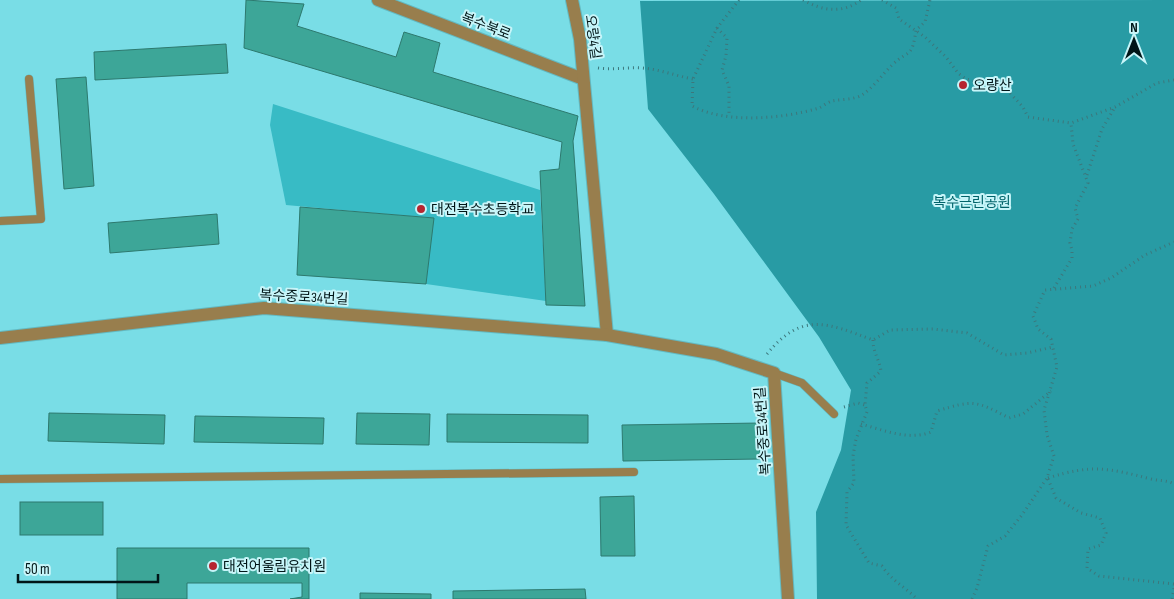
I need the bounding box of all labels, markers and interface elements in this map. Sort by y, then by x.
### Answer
street label: 복수북로 [459,9,513,43]
street label: 오량4길 [581,14,605,60]
north arrow [1109,15,1159,65]
text: N [1130,19,1138,36]
place label: 오량산 [973,77,1012,94]
marker: 오량산 [957,79,969,91]
park label: 복수근린공원 [933,194,1011,211]
place label: 대전복수초등학교 [431,201,534,218]
marker: 대전복수초등학교 [415,203,427,215]
street label: 복수중로34번길 [259,286,349,308]
street label: 복수중로34번길 [751,386,775,476]
scale bar [18,552,158,584]
place label: 대전어울림유치원 [223,558,326,575]
text: 50 m [25,560,50,579]
marker: 대전어울림유치원 [207,560,219,572]

